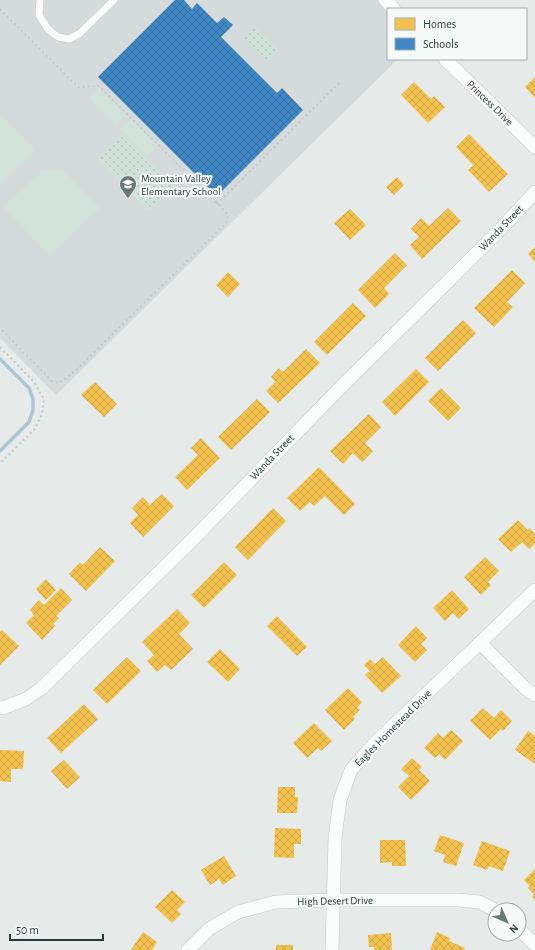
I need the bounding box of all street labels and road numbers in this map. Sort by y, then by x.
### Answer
street label: Princess Drive [465,78,515,128]
street label: Wanda Street [477,203,526,253]
street label: Wanda Street [248,432,297,482]
street label: Eagles Homestead Drive [352,687,434,769]
street label: High Desert Drive [297,895,373,907]

